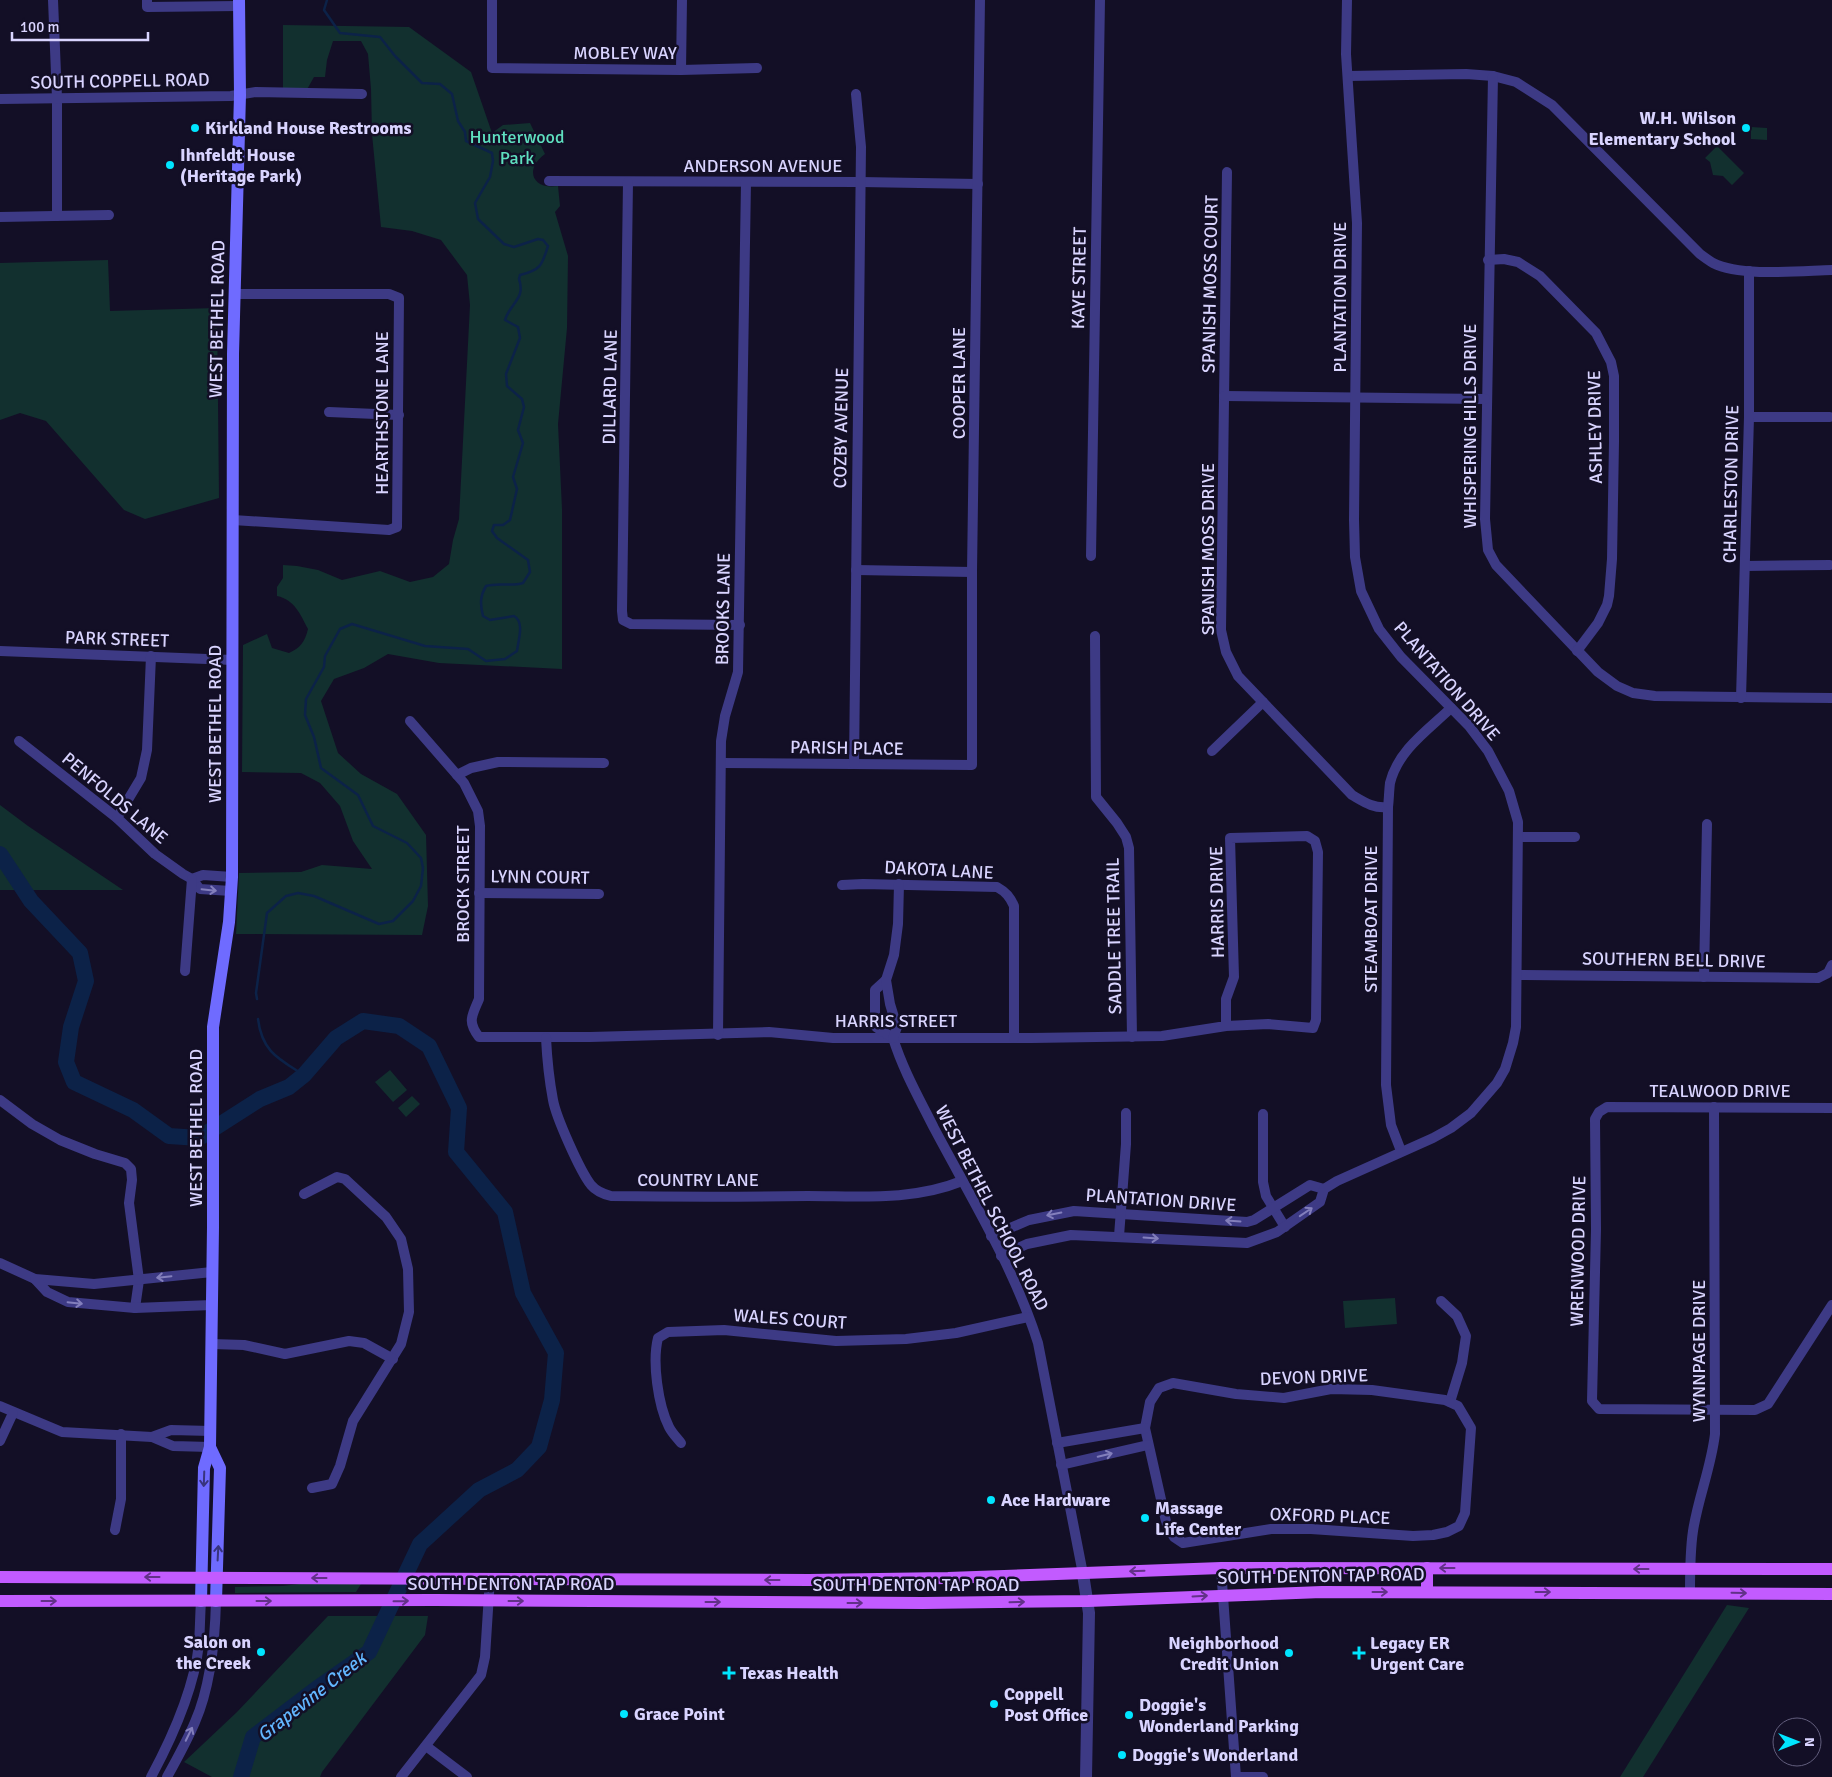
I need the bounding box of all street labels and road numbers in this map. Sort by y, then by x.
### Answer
street label: MOBLEY WAY [573,42,677,64]
street label: SOUTH COPPELL ROAD [30,68,210,94]
street label: ANDERSON AVENUE [684,155,842,177]
street label: SPANISH MOSS COURT [1197,195,1223,373]
street label: PLANTATION DRIVE [1329,222,1351,372]
street label: KAYE STREET [1067,226,1091,329]
street label: WEST BETHEL ROAD [205,240,229,398]
street label: WHISPERING HILLS DRIVE [1459,323,1481,529]
street label: COOPER LANE [948,327,970,439]
street label: DILLARD LANE [598,329,622,445]
street label: HEARTHSTONE LANE [371,331,393,495]
street label: COZBY AVENUE [829,367,853,489]
street label: ASHLEY DRIVE [1583,370,1607,484]
street label: CHARLESTON DRIVE [1719,405,1743,563]
street label: SPANISH MOSS DRIVE [1197,463,1219,635]
street label: BROOKS LANE [711,553,735,665]
street label: PLANTATION DRIVE [1389,617,1505,745]
street label: PARK STREET [65,626,170,652]
street label: WEST BETHEL ROAD [204,645,226,803]
street label: PARISH PLACE [790,736,904,760]
street label: PENFOLDS LANE [58,747,172,849]
street label: BROCK STREET [452,825,474,943]
street label: STEAMBOAT DRIVE [1360,845,1382,993]
street label: HARRIS DRIVE [1205,846,1229,958]
street label: DAKOTA LANE [884,856,994,884]
street label: SADDLE TREE TRAIL [1102,857,1126,1015]
street label: LYNN COURT [490,865,590,889]
street label: SOUTHERN BELL DRIVE [1582,947,1766,973]
street label: HARRIS STREET [835,1010,957,1032]
street label: WEST BETHEL ROAD [185,1049,207,1207]
street label: TEALWOOD DRIVE [1649,1080,1791,1102]
street label: WEST BETHEL SCHOOL ROAD [930,1101,1054,1315]
street label: COUNTRY LANE [637,1169,759,1191]
street label: WRENWOOD DRIVE [1566,1175,1590,1327]
street label: PLANTATION DRIVE [1085,1184,1237,1216]
street label: WYNNPAGE DRIVE [1688,1280,1710,1422]
street label: WALES COURT [733,1304,847,1334]
street label: DEVON DRIVE [1260,1364,1368,1390]
street label: OXFORD PLACE [1269,1503,1391,1529]
street label: SOUTH DENTON TAP ROAD [1217,1563,1425,1589]
street label: SOUTH DENTON TAP ROAD [408,1573,615,1595]
street label: SOUTH DENTON TAP ROAD [813,1574,1020,1596]

